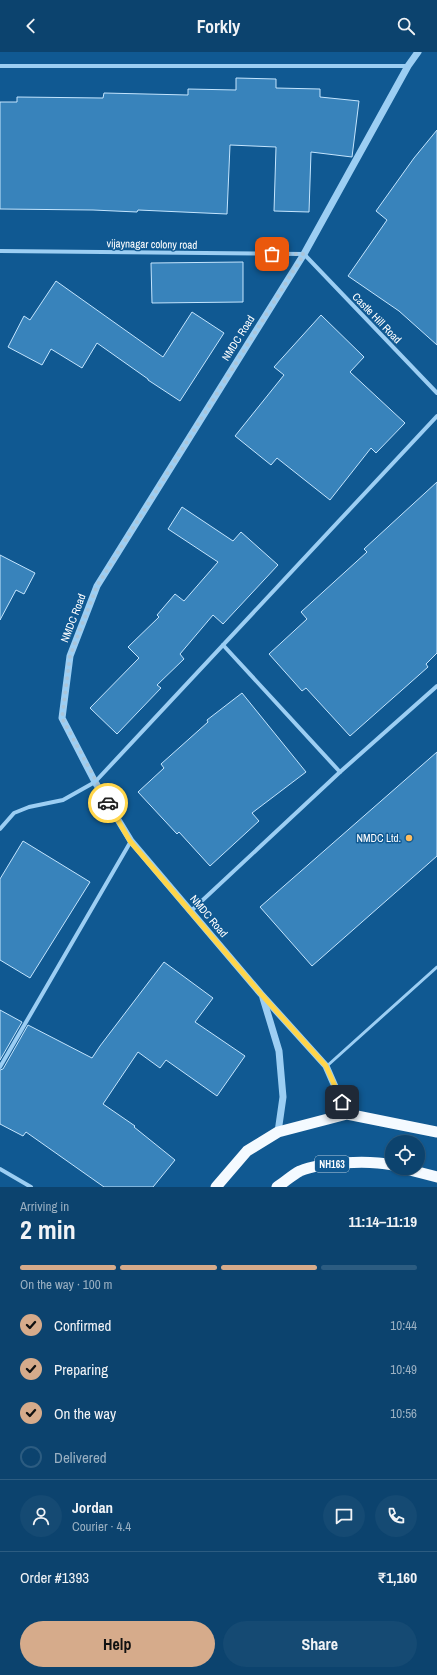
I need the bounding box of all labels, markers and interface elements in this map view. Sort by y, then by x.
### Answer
text: Forkly [197,14,240,39]
icon: back [20,15,42,37]
icon: search [395,15,417,37]
street label: vijaynagar colony road [107,236,197,252]
pin [255,237,289,271]
icon: bag [261,243,283,265]
street label: Castle Hill Road [349,290,405,346]
street label: NMDC Road [219,313,257,363]
street label: NMDC Road [57,592,89,644]
courier [88,783,128,823]
icon: car [97,792,119,814]
place label: NMDC Ltd. [356,831,401,845]
marker: NMDC Ltd. [404,833,414,843]
street label: NMDC Road [187,892,231,940]
pin [325,1085,359,1119]
icon: home [331,1091,353,1113]
map controls [385,1135,425,1175]
button: locate [385,1135,425,1175]
road number: NH163 [315,1156,349,1172]
text: Arriving in [20,1198,69,1215]
text: 11:14–11:19 [349,1211,417,1232]
text: 2 min [20,1212,76,1247]
text: On the way · 100 m [20,1276,112,1293]
icon: check [20,1314,42,1336]
text: Confirmed [54,1315,111,1336]
text: 10:44 [390,1317,417,1334]
icon: check [20,1358,42,1380]
text: Preparing [54,1359,108,1380]
text: 10:49 [390,1361,417,1378]
icon: check [20,1402,42,1424]
text: On the way [54,1403,116,1424]
text: 10:56 [390,1405,417,1422]
text: Delivered [54,1447,107,1468]
button: person [20,1495,62,1537]
button: chat [323,1495,365,1537]
button: phone [375,1495,417,1537]
text: Jordan [72,1497,113,1518]
text: Courier · 4.4 [72,1518,131,1535]
text: Order #1393 [20,1567,89,1588]
text: ₹1,160 [378,1567,417,1588]
button: Help [20,1621,215,1667]
button: Share [223,1621,417,1667]

